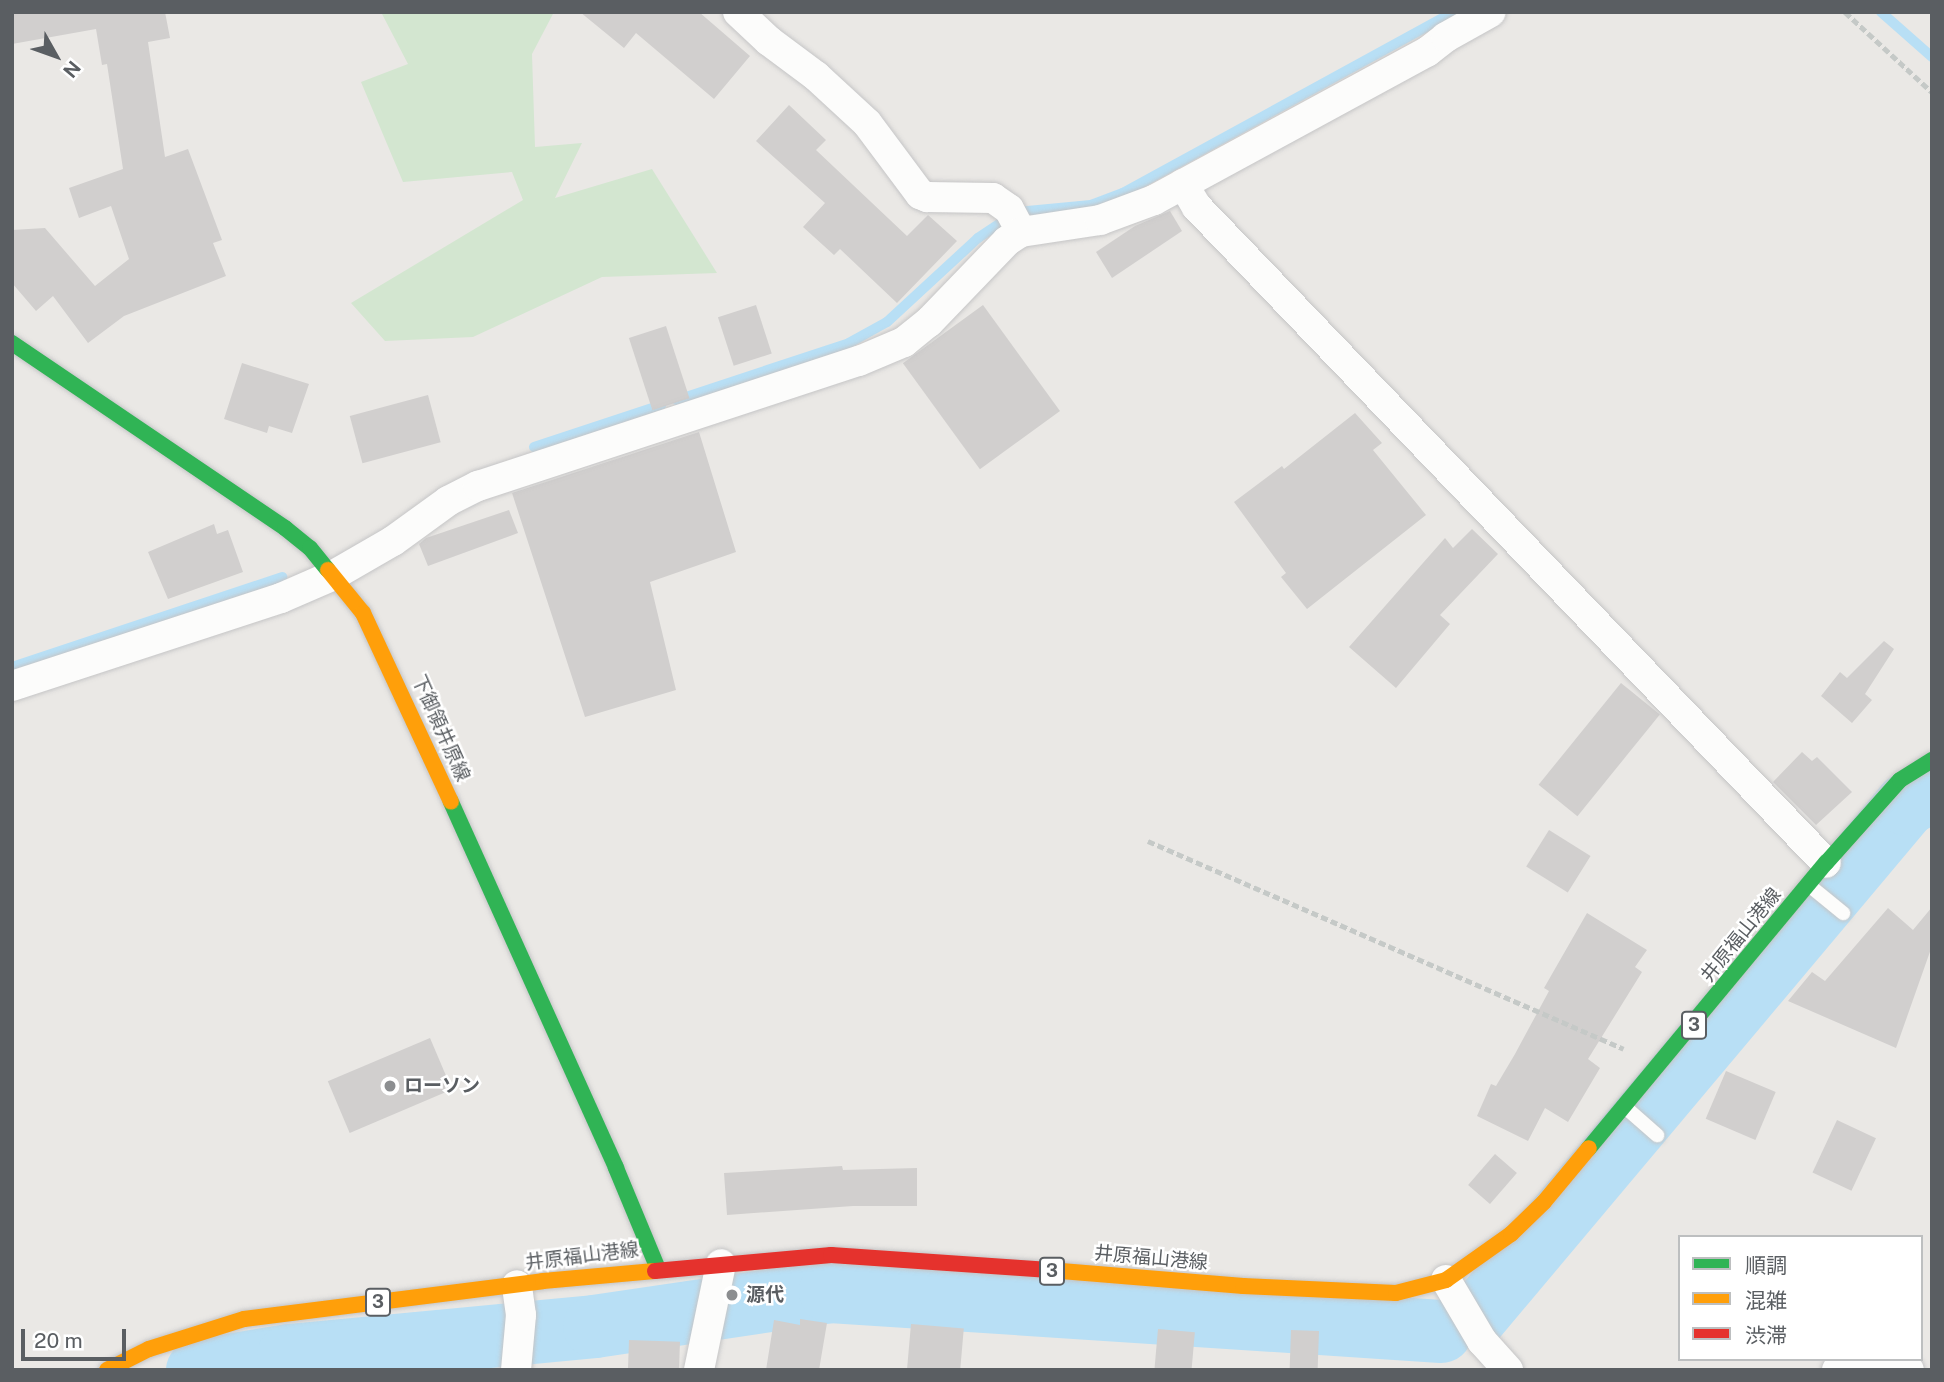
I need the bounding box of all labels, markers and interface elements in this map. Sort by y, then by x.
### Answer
north arrow [21,21,91,91]
text: N [59,57,85,82]
street label: 下御領井原線 [407,671,475,785]
street label: 井原福山港線 [1696,884,1786,986]
road number: 3 [1680,1010,1708,1040]
place label: ローソン [404,1075,480,1097]
marker: ローソン [382,1078,398,1094]
legend [1678,1235,1923,1361]
street label: 井原福山港線 [524,1238,640,1274]
street label: 井原福山港線 [1093,1242,1209,1274]
text: 順調 [1745,1253,1787,1278]
road number: 3 [1038,1256,1066,1286]
place label: 源代 [746,1284,784,1306]
marker: 源代 [724,1287,740,1303]
road number: 3 [364,1288,392,1316]
text: 混雑 [1745,1288,1787,1313]
scale bar [24,1316,130,1360]
text: 渋滞 [1745,1323,1787,1348]
text: 20 m [34,1328,83,1353]

